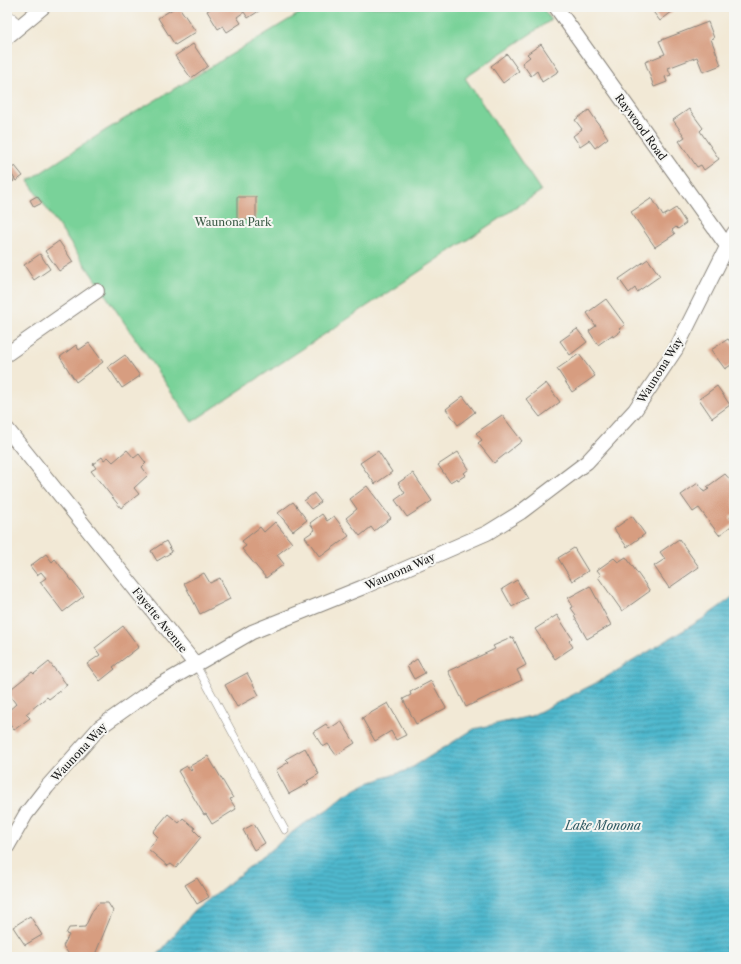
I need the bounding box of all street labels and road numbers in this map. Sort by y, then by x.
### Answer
street label: Raywood Road [612,91,670,163]
street label: Waunona Way [634,334,686,406]
street label: Waunona Way [362,549,438,593]
street label: Fayette Avenue [129,585,191,655]
street label: Waunona Way [48,719,110,785]

